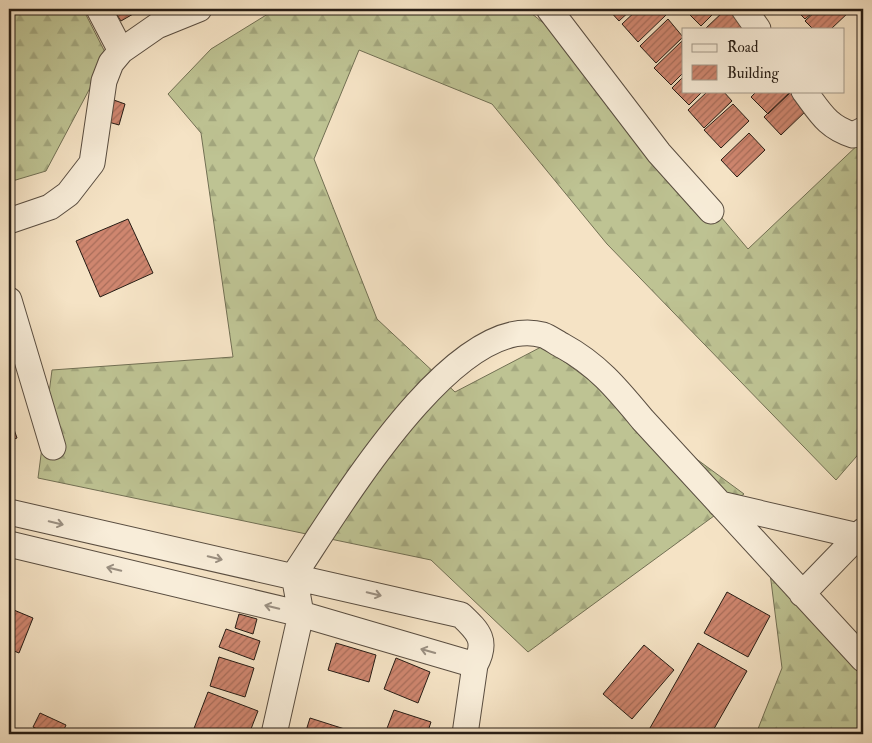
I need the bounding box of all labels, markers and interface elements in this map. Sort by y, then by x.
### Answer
legend [682,28,844,92]
text: Road [727,38,759,57]
text: Building [727,64,779,83]
one-way arrow [48,519,64,528]
one-way arrow [207,554,223,563]
one-way arrow [106,564,122,573]
one-way arrow [365,589,381,599]
one-way arrow [264,602,280,611]
one-way arrow [421,646,437,656]

